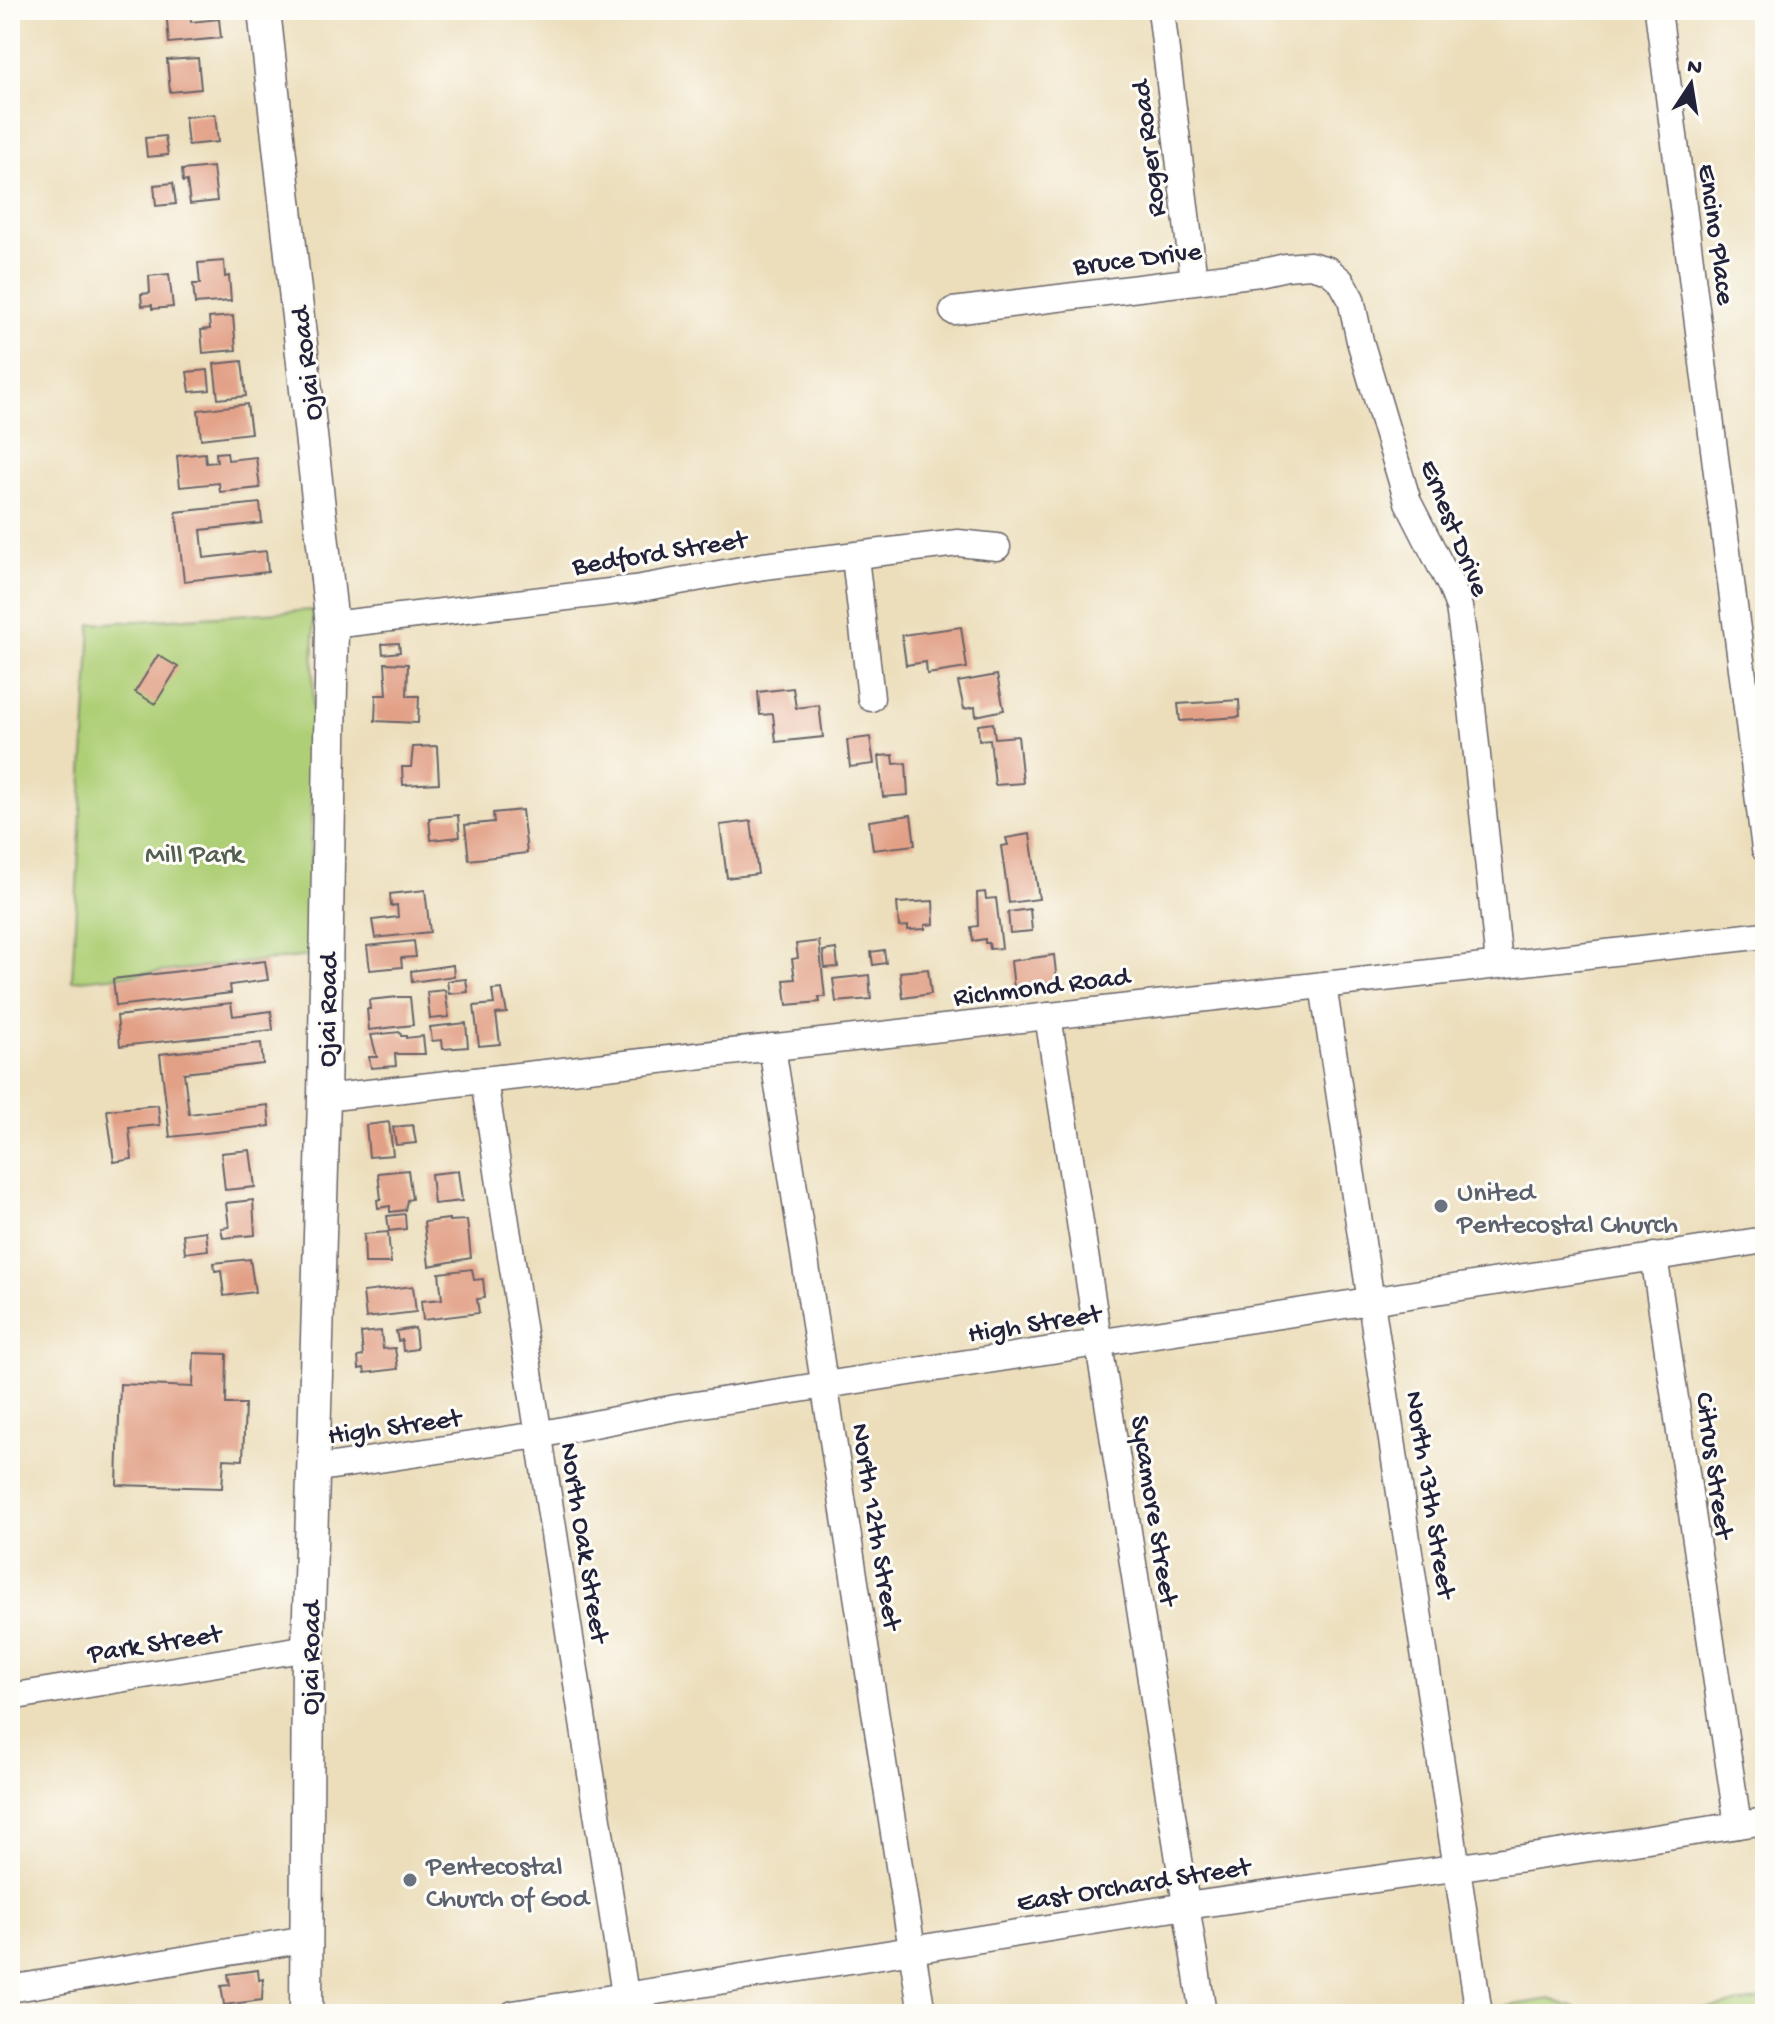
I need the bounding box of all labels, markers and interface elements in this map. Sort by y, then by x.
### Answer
north arrow [1651,44,1731,124]
text: N [1685,54,1704,83]
street label: Roger Road [1125,76,1175,219]
street label: Encino Place [1688,162,1741,308]
street label: Bruce Drive [1071,236,1204,285]
street label: Ojai Road [285,302,332,422]
street label: Ernest Drive [1410,456,1495,602]
street label: Bedford Street [569,524,752,585]
park label: Mill Park [145,840,245,873]
street label: Ojai Road [312,950,347,1068]
street label: Richmond Road [952,961,1134,1016]
place label: United Pentecostal Church [1456,1178,1678,1243]
marker: United Pentecostal Church [1432,1197,1450,1215]
street label: High Street [966,1298,1106,1352]
street label: North 13th Street [1396,1389,1462,1603]
street label: Citrus Street [1686,1390,1739,1543]
street label: High Street [326,1402,466,1454]
street label: Sycamore Street [1121,1413,1184,1611]
street label: North 12th Street [842,1421,908,1635]
street label: North Oak Street [550,1440,615,1648]
street label: Ojai Road [295,1598,330,1716]
street label: Park Street [85,1618,226,1672]
street label: East Orchard Street [1015,1851,1255,1921]
place label: Pentecostal Church of God [425,1852,591,1917]
marker: Pentecostal Church of God [401,1871,419,1889]

